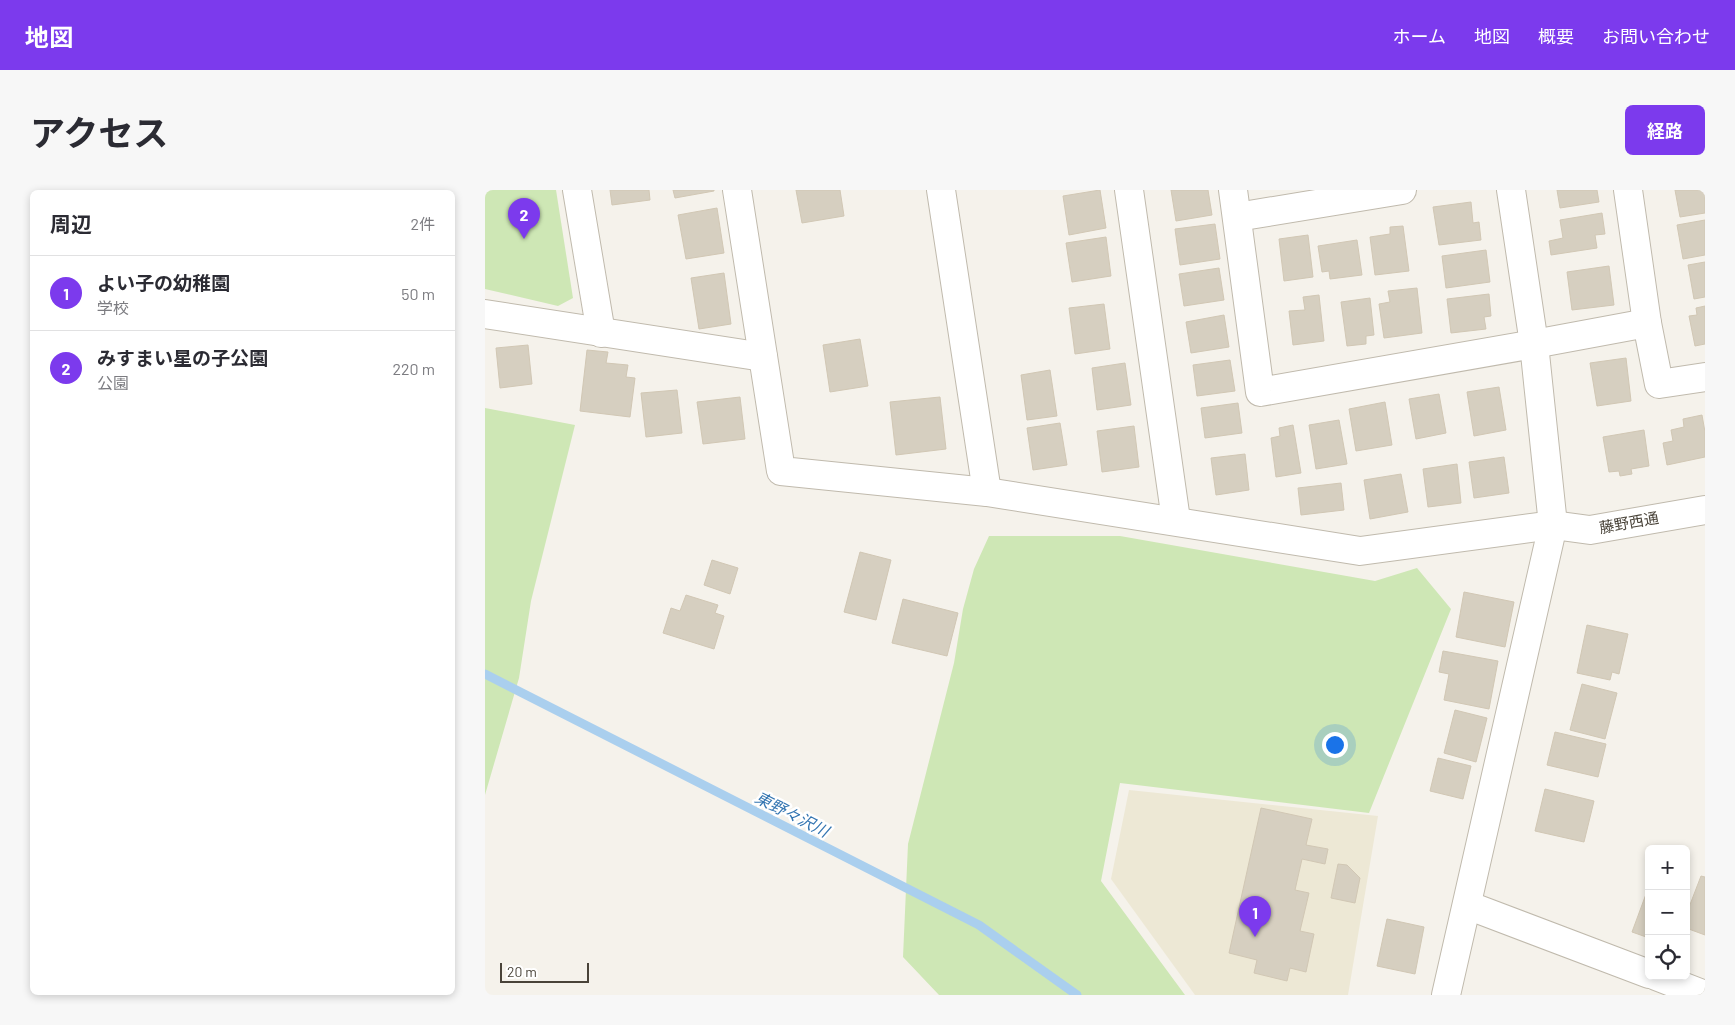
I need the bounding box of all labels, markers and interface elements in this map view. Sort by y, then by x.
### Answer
text: 地図 [25,22,73,51]
text: ホーム [1393,25,1446,47]
text: 地図 [1474,25,1510,47]
text: 概要 [1538,25,1574,47]
text: お問い合わせ [1602,25,1710,47]
button: 経路 [1625,105,1705,155]
text: アクセス [30,111,168,153]
pin: 2 [508,198,540,239]
text: 周辺 [50,211,92,236]
text: 2件 [410,214,435,233]
text: よい子の幼稚園 [97,271,230,294]
text: 1 [63,284,69,303]
text: 50 m [401,284,435,303]
text: 学校 [97,298,129,317]
text: みすまい星の子公園 [97,346,268,369]
text: 2 [62,359,70,378]
text: 220 m [392,359,435,378]
text: 公園 [97,373,129,392]
street label: 藤野西通 [1598,508,1660,536]
your location [1322,732,1348,758]
water label: 東野々沢川 [752,787,834,841]
map controls [1645,845,1690,980]
button: + [1645,845,1690,890]
button: − [1645,890,1690,935]
pin: 1 [1239,896,1271,937]
button: locate [1645,935,1690,980]
scale bar [500,960,589,983]
text: 20 m [507,963,537,980]

